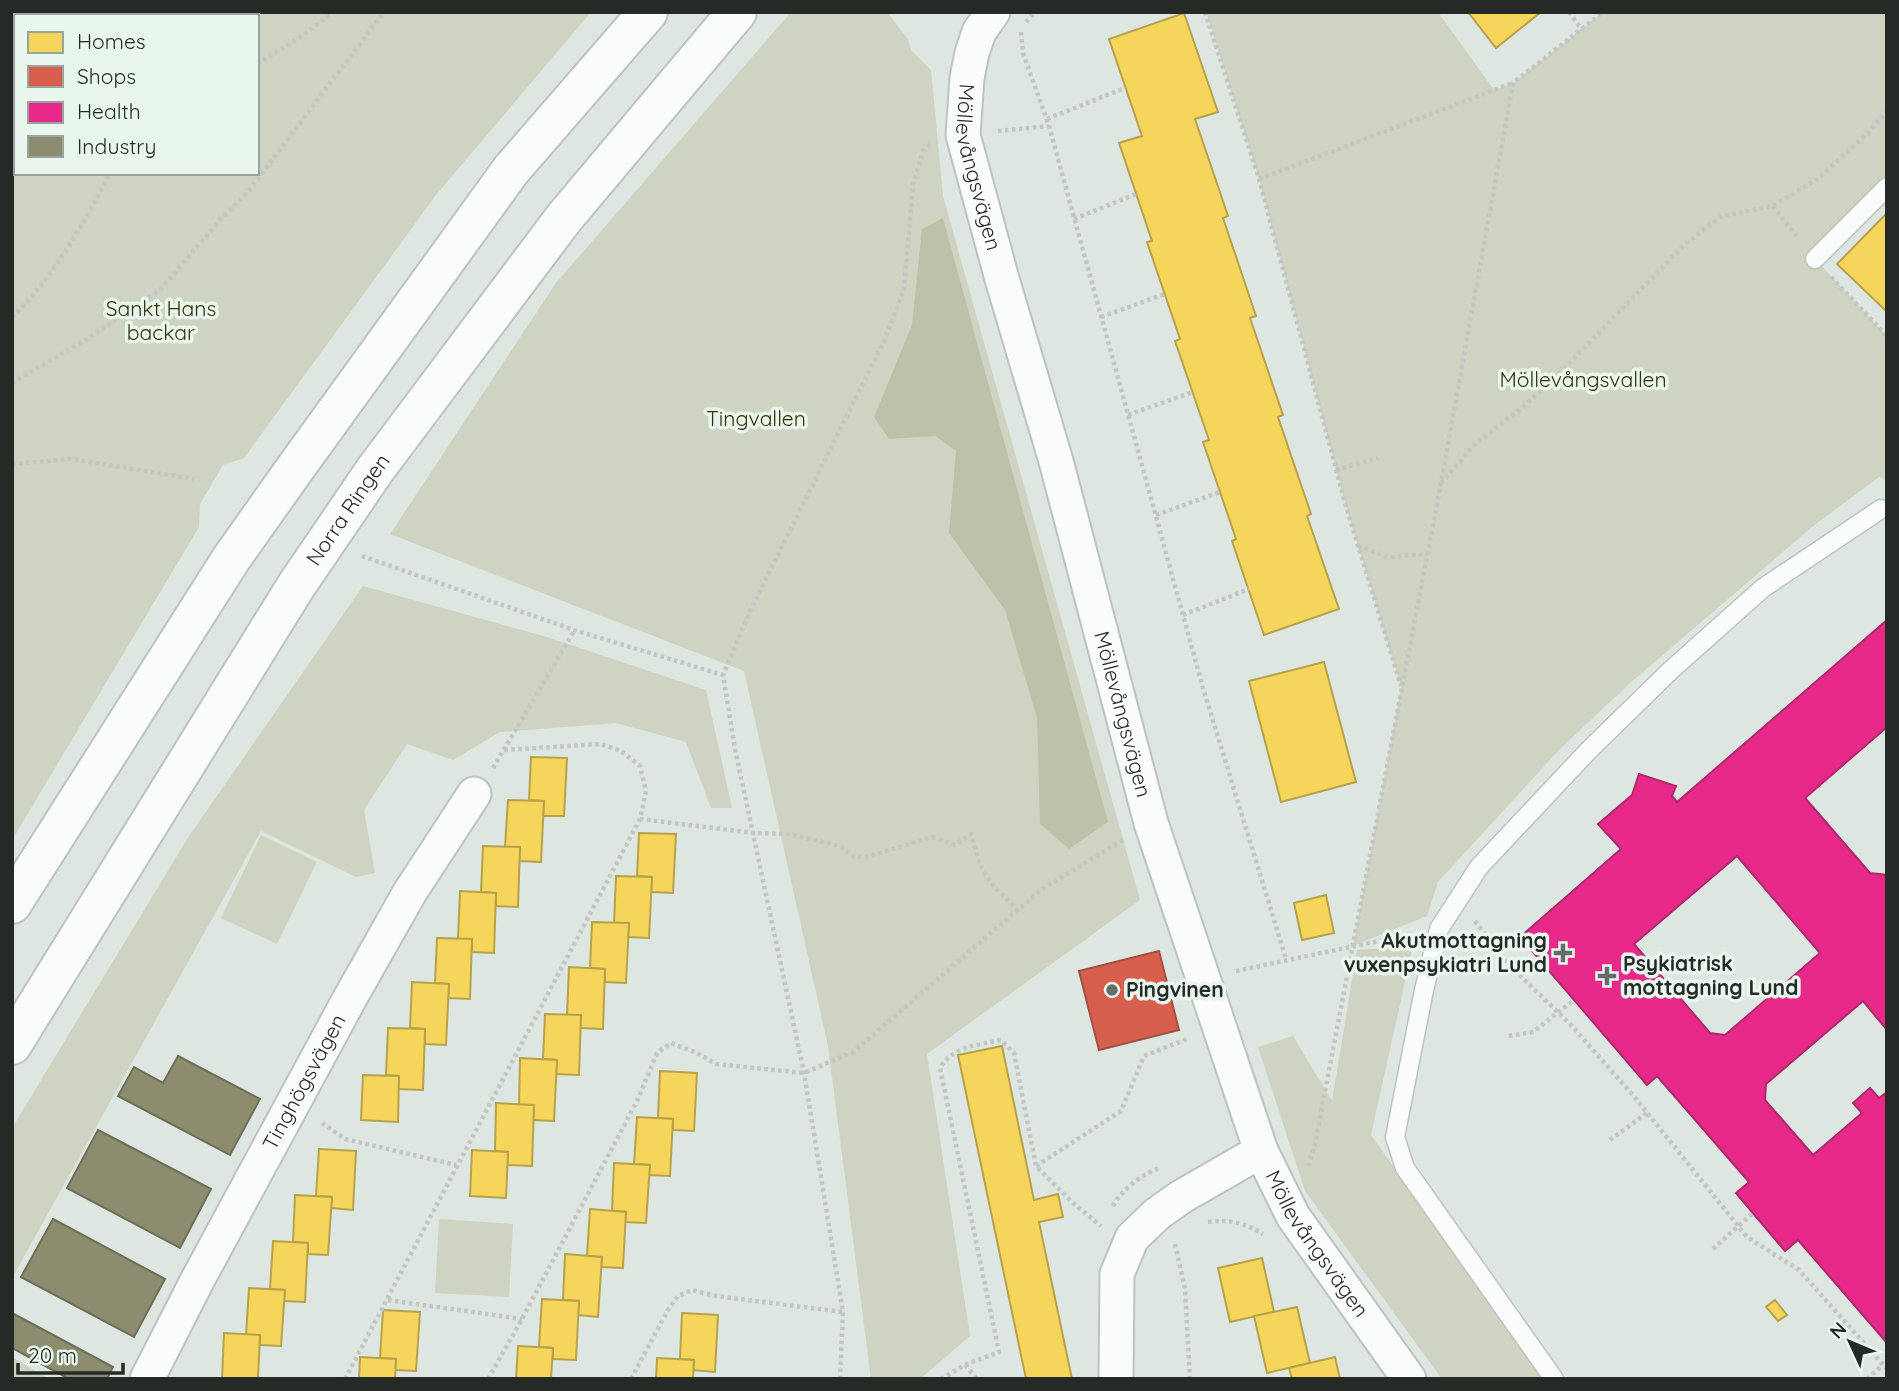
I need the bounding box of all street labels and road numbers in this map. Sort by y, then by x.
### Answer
street label: Möllevångsvägen [951,83,1008,253]
street label: Norra Ringen [300,448,395,570]
street label: Möllevångsvägen [1089,628,1158,800]
street label: Tinghögsvägen [256,1009,351,1154]
street label: Möllevångsvägen [1261,1166,1375,1322]

